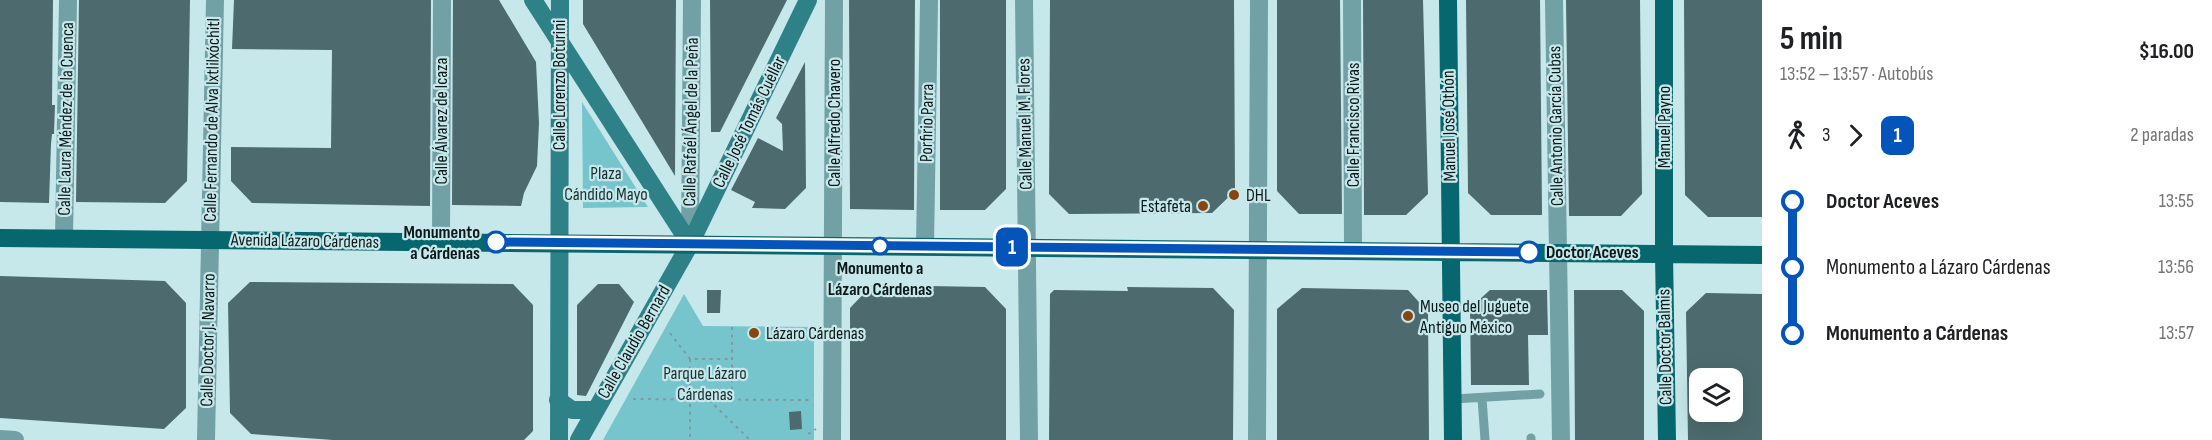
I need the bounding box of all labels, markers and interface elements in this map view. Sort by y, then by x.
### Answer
street label: Calle Fernando de Alva Ixtlilxóchitl [200,18,224,222]
text: 5 min [1780,19,1843,59]
street label: Calle Lorenzo Boturini [549,20,570,150]
street label: Calle Laura Méndez de la Cuenca [54,22,78,216]
street label: Calle Rafaél Ángel de la Peña [679,37,703,207]
text: $16.00 [2139,38,2194,65]
street label: Calle Antonio García Cubas [1544,46,1568,206]
street label: Calle José Tomás Cuéllar [708,53,790,191]
street label: Calle Álvarez de Icaza [431,57,452,185]
street label: Calle Manuel M. Flores [1013,58,1037,190]
street label: Calle Alfredo Chavero [824,59,845,187]
text: 13:52 – 13:57 · Autobús [1780,62,1933,86]
street label: Calle Francisco Rivas [1343,63,1364,187]
street label: Manuel José Othón [1438,70,1460,182]
street label: Porfirio Parra [916,84,938,162]
street label: Manuel Payno [1654,86,1675,168]
icon: walk [1780,119,1813,152]
icon: forward [1839,119,1872,152]
text: 3 [1822,123,1830,147]
text: 1 [1893,123,1902,148]
text: 2 paradas [2130,123,2194,147]
park label: Plaza Cándido Mayo [564,163,648,205]
place label: DHL [1246,185,1271,206]
marker: DHL [1227,188,1241,202]
text: Doctor Aceves [1826,188,1939,215]
text: 13:55 [2159,189,2194,213]
place label: Estafeta [1140,196,1191,217]
marker: Estafeta [1196,199,1210,213]
place label: Monumento a Cárdenas [403,222,480,264]
line badge: 1 [992,228,1032,266]
street label: Avenida Lázaro Cárdenas [230,229,379,253]
marker: Monumento a Cárdenas [485,231,507,253]
text: 1 [1008,235,1016,260]
marker: Monumento a Lázaro Cárdenas [871,237,889,255]
marker: Doctor Aceves [1518,241,1540,263]
place label: Doctor Aceves [1546,242,1639,263]
text: Monumento a Lázaro Cárdenas [1826,254,2051,281]
text: 13:56 [2158,255,2194,279]
place label: Monumento a Lázaro Cárdenas [828,258,932,300]
street label: Calle Doctor J. Navarro [196,273,220,407]
street label: Calle Claudio Bernard [593,282,675,402]
street label: Calle Doctor Balmis [1653,289,1677,405]
place label: Museo del Juguete Antiguo México [1419,296,1529,338]
marker: Museo del Juguete Antiguo México [1401,309,1415,323]
text: Monumento a Cárdenas [1826,320,2008,347]
text: 13:57 [2159,321,2194,345]
place label: Lázaro Cárdenas [766,323,864,344]
marker: Lázaro Cárdenas [747,326,761,340]
park label: Parque Lázaro Cárdenas [663,363,747,405]
map controls [1689,368,1743,422]
button: layers [1689,368,1743,422]

